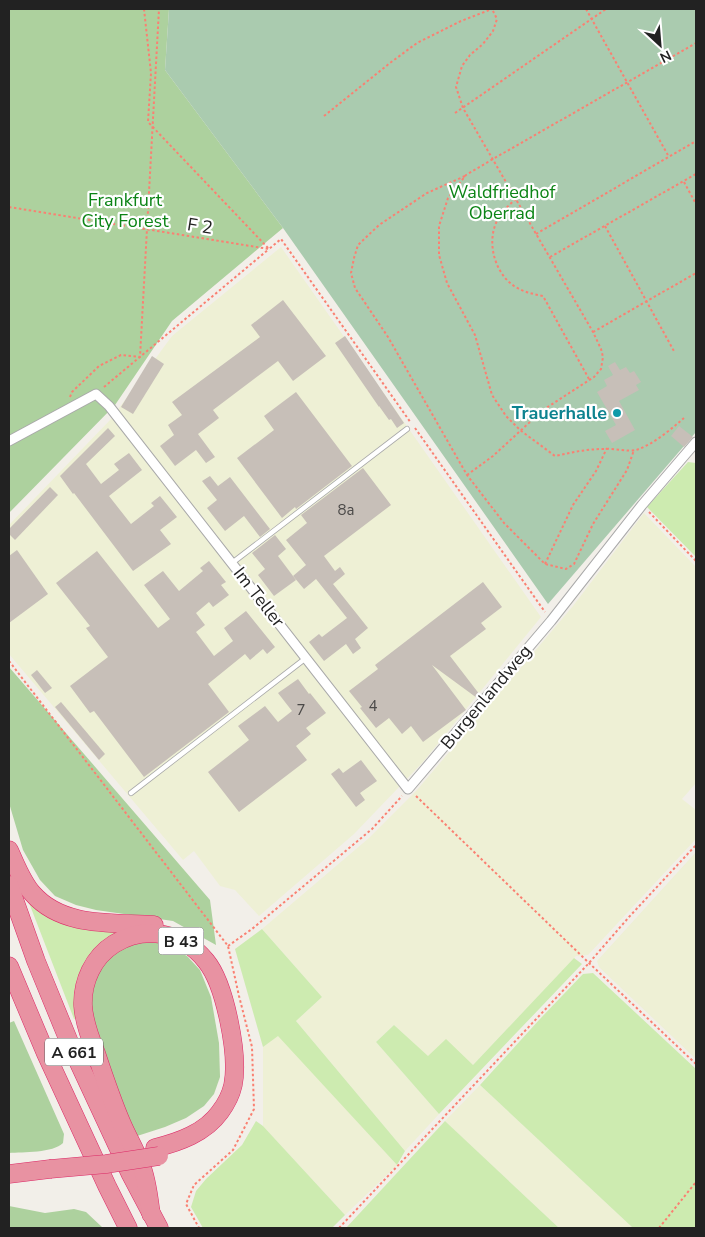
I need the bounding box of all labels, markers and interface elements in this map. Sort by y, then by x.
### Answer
north arrow [635,20,685,70]
text: N [657,45,674,67]
park label: Waldfriedhof Oberrad [449,180,556,225]
park label: Frankfurt City Forest [82,188,169,233]
street label: F 2 [186,212,214,240]
place label: Trauerhalle [512,401,607,425]
marker: Trauerhalle [611,407,623,419]
house number: 8a [338,500,354,520]
street label: Im Teller [228,562,290,633]
street label: Burgenlandweg [435,640,537,754]
house number: 4 [368,696,378,716]
house number: 7 [296,700,306,720]
road number: B 43 [158,928,204,954]
road number: A 661 [45,1038,103,1066]

